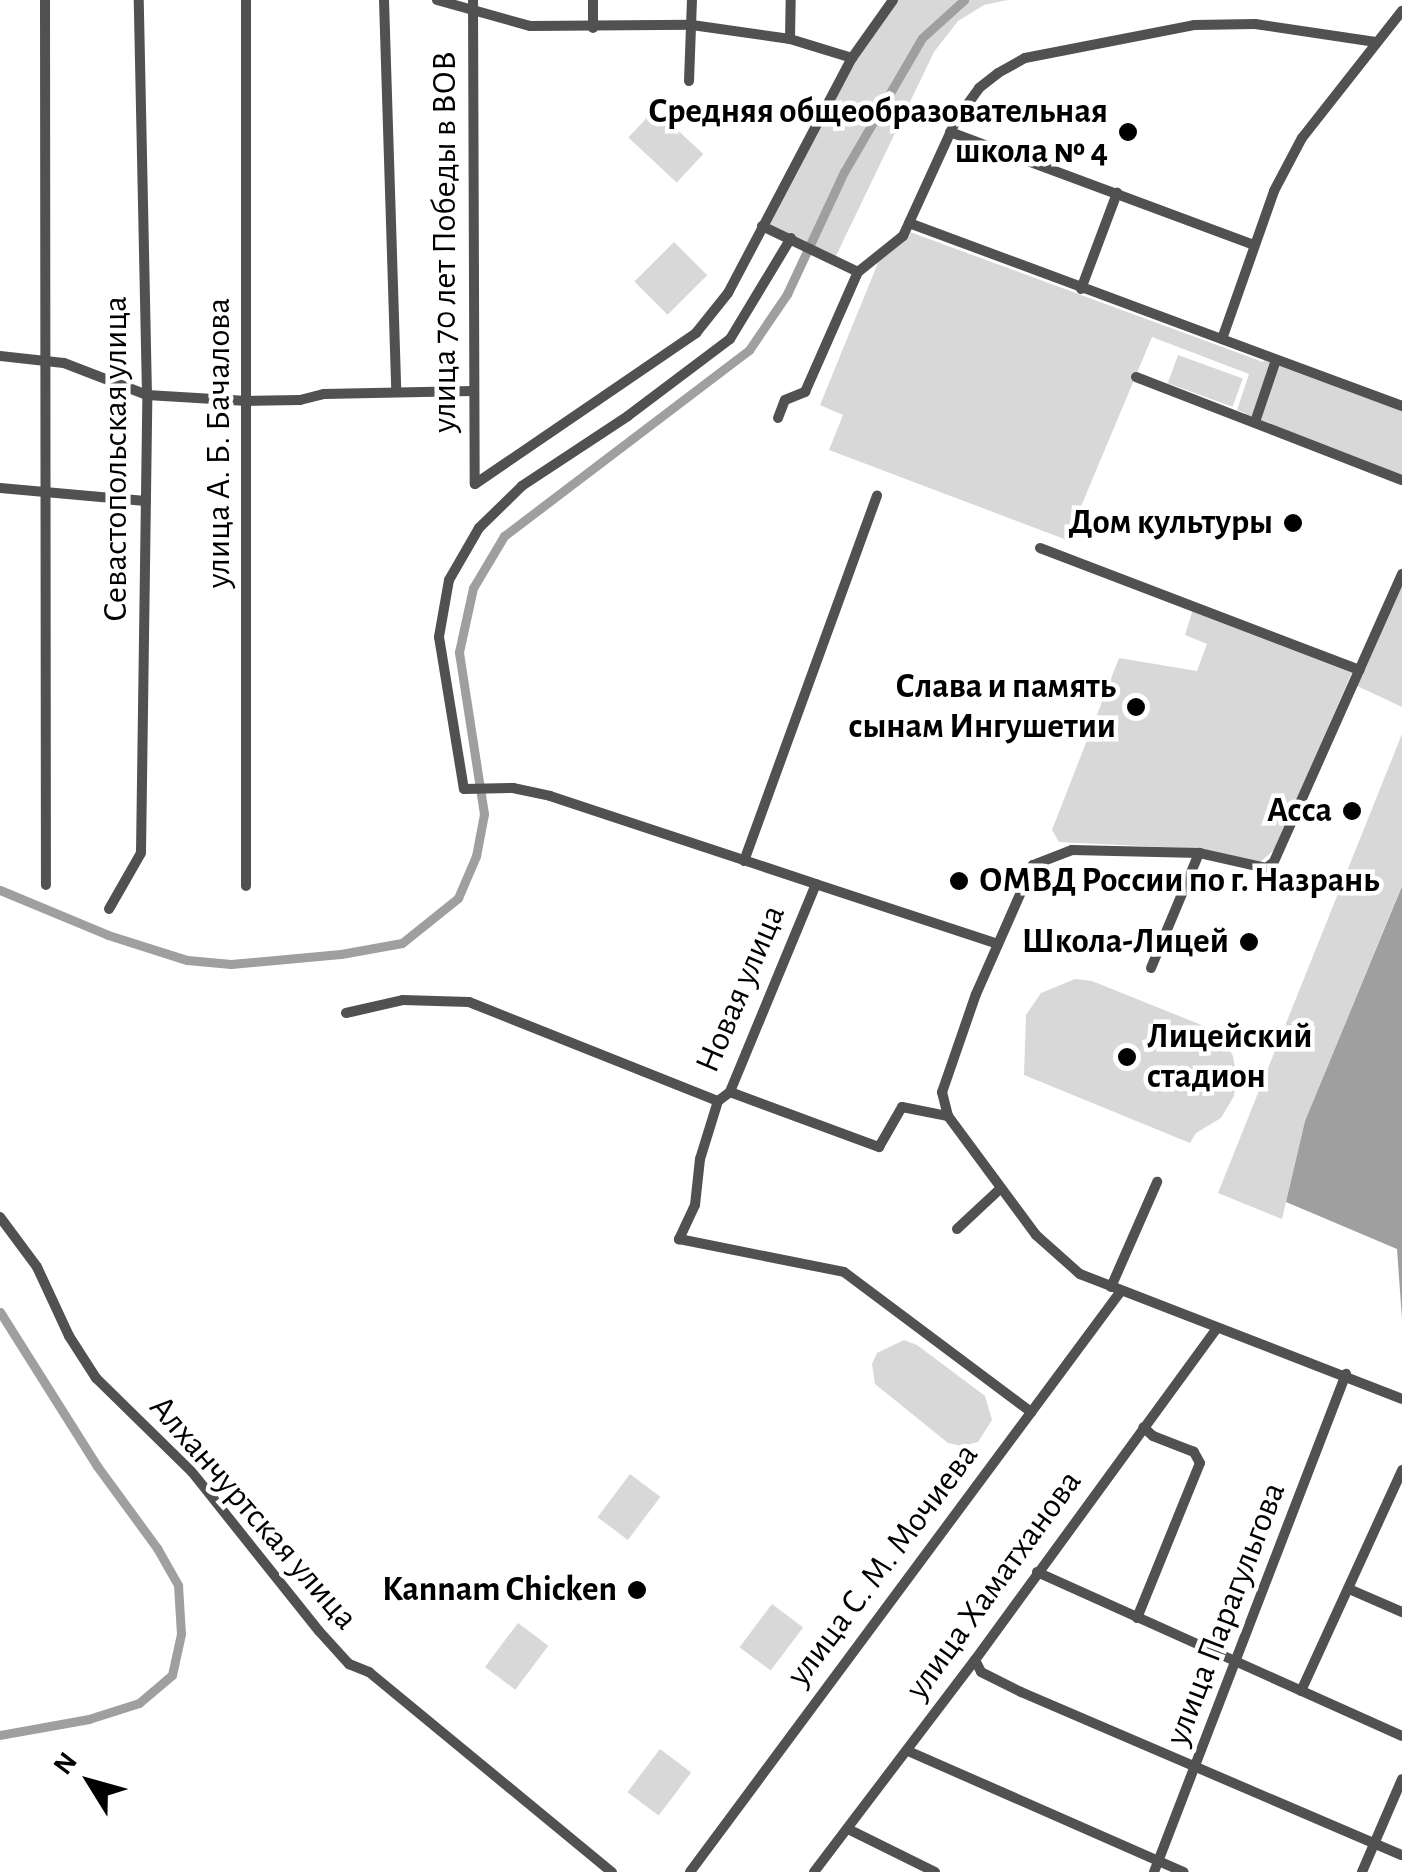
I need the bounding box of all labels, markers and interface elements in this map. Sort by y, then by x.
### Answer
street label: улица 70 лет Победы в ВОВ [424,51,466,433]
place label: Средняя общеобразовательная школа № 4 [648,91,1108,173]
marker: Средняя общеобразовательная школа № 4 [1117,121,1139,143]
street label: Севастопольская улица [95,296,137,622]
street label: улица А. Б. Бачалова [198,298,240,588]
place label: Дом культуры [1068,502,1273,544]
marker: Дом культуры [1282,512,1304,534]
place label: Слава и память сынам Ингушетии [849,666,1116,748]
marker: Слава и память сынам Ингушетии [1125,696,1147,718]
place label: Асса [1267,790,1332,832]
marker: Асса [1341,800,1363,822]
place label: ОМВД России по г. Назрань [979,860,1379,902]
marker: ОМВД России по г. Назрань [948,870,970,892]
street label: Новая улица [687,899,795,1079]
place label: Школа-Лицей [1022,921,1229,963]
marker: Школа-Лицей [1238,931,1260,953]
place label: Лицейский стадион [1147,1016,1312,1098]
marker: Лицейский стадион [1116,1046,1138,1068]
street label: Алханчуртская улица [140,1387,366,1639]
street label: улица С. М. Мочиева [778,1435,988,1695]
street label: улица Хаматханова [897,1462,1091,1708]
street label: улица Парагульгова [1157,1477,1295,1751]
place label: Kannam Chicken [382,1569,617,1611]
marker: Kannam Chicken [626,1579,648,1601]
north arrow [40,1732,140,1832]
text: N [49,1748,83,1780]

